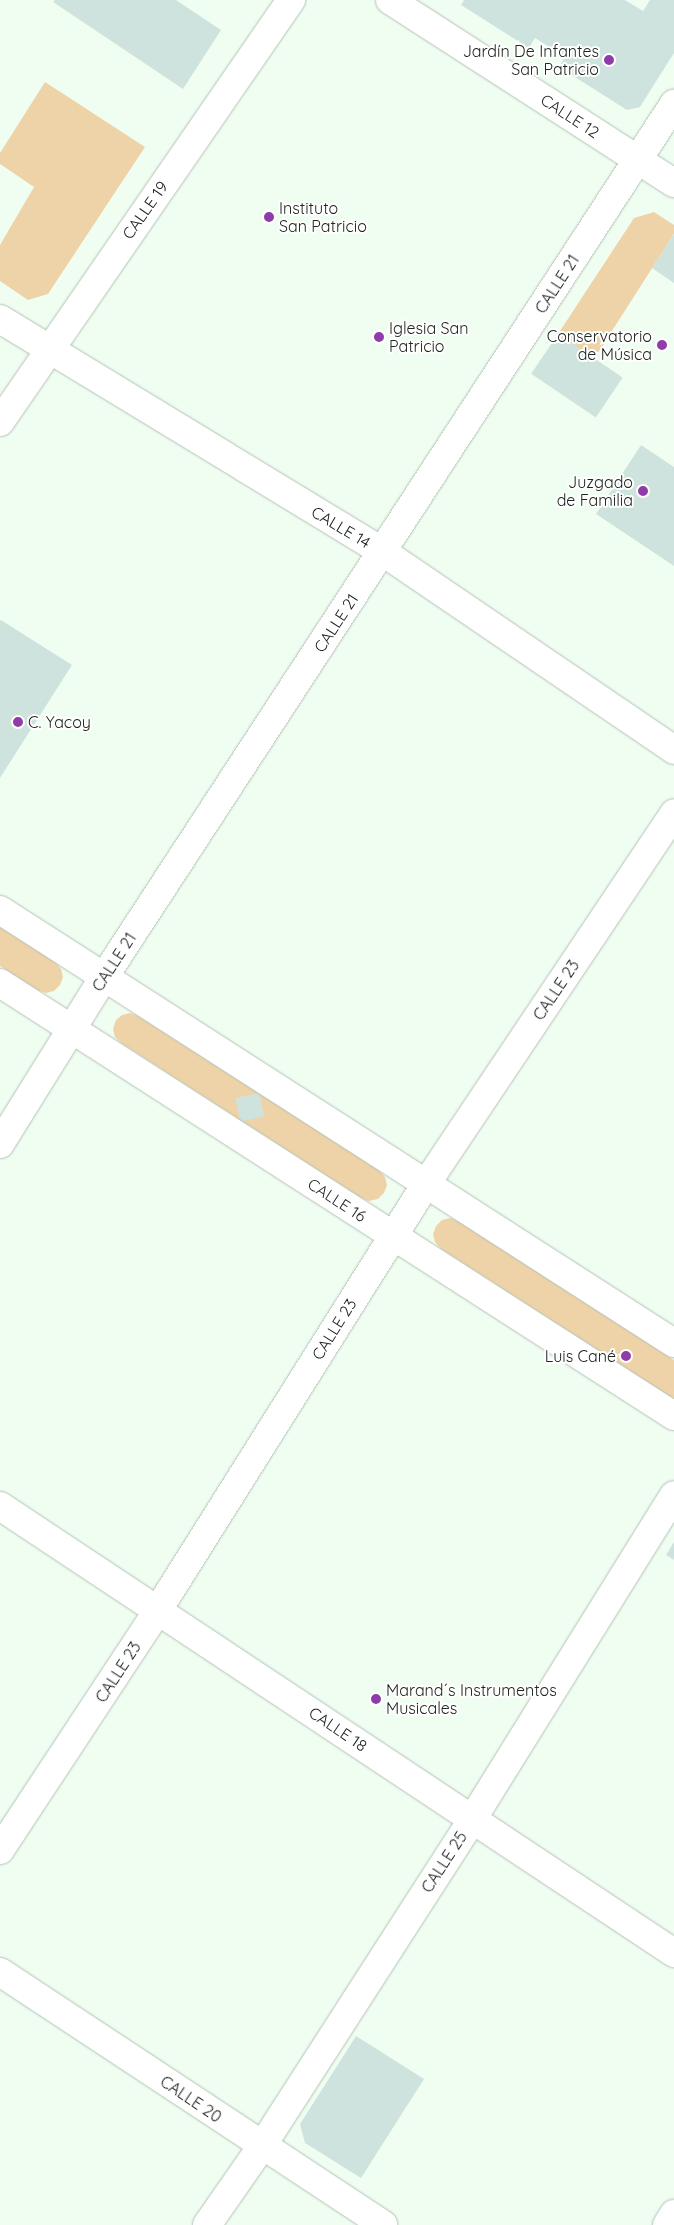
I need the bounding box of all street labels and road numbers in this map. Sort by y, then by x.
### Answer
street label: CALLE 12 [537,90,603,142]
street label: CALLE 19 [118,177,172,243]
street label: CALLE 21 [531,251,583,317]
street label: CALLE 14 [308,502,374,552]
street label: CALLE 21 [310,590,362,656]
street label: CALLE 21 [88,929,140,995]
street label: CALLE 23 [529,956,583,1024]
street label: CALLE 16 [304,1174,370,1226]
street label: CALLE 23 [308,1295,360,1363]
street label: CALLE 23 [91,1638,145,1706]
street label: CALLE 18 [305,1703,371,1755]
street label: CALLE 25 [417,1828,471,1896]
street label: CALLE 20 [157,2072,225,2126]

